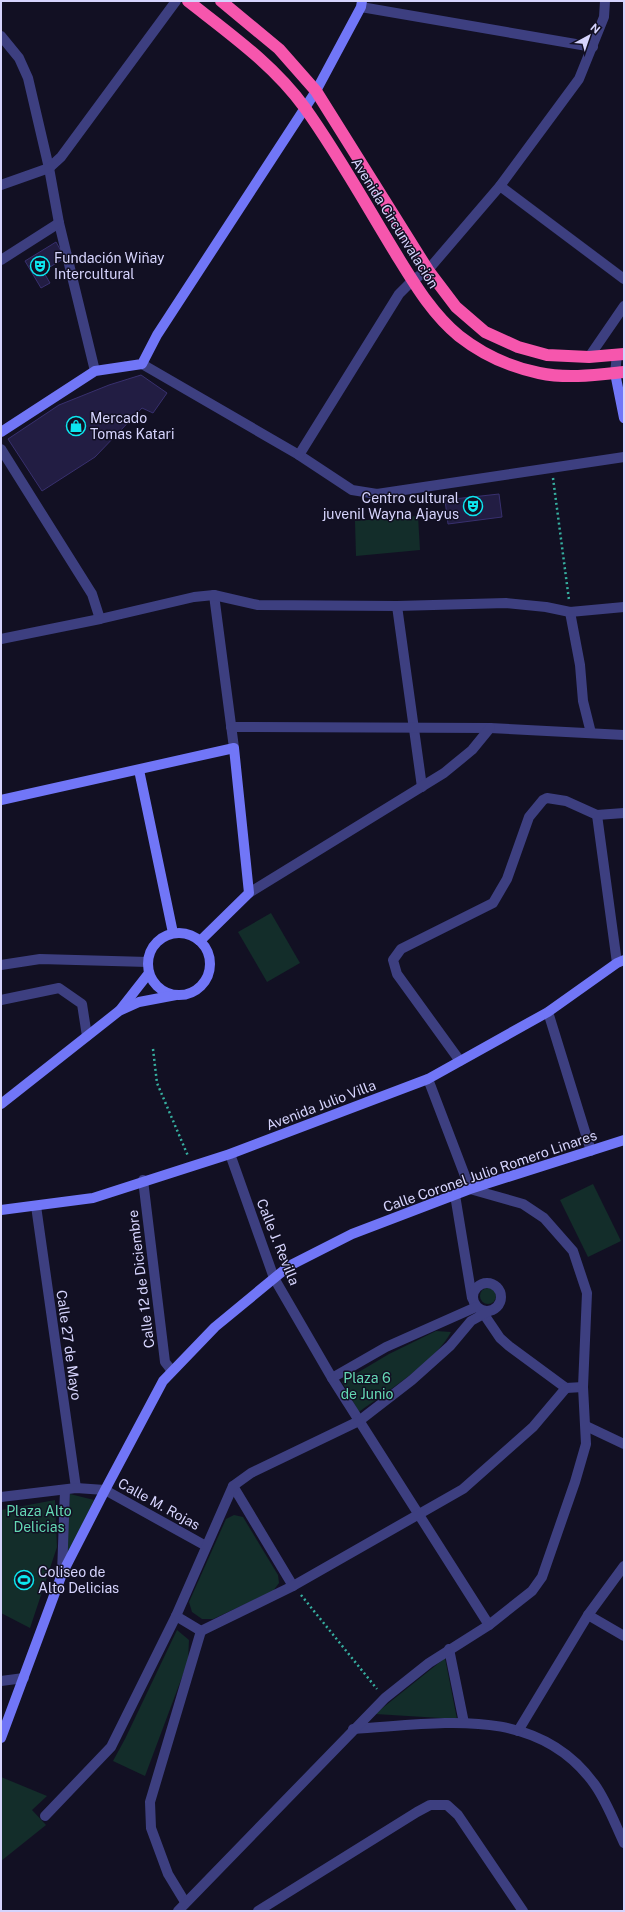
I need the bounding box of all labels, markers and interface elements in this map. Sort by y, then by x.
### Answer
north arrow [569,16,609,56]
text: N [588,21,603,36]
street label: Avenida Circunvalación [348,155,442,291]
place label: Fundación Wiñay Intercultural [54,250,165,282]
theatre icon: Fundación Wiñay Intercultural [29,255,51,277]
place label: Mercado Tomas Katari [90,410,174,442]
shop icon: Mercado Tomas Katari [65,415,87,437]
place label: Centro cultural juvenil Wayna Ajayus [322,490,459,522]
theatre icon: Centro cultural juvenil Wayna Ajayus [462,495,484,517]
street label: Avenida Julio Villa [264,1077,378,1133]
street label: Calle Coronel Julio Romero Linares [381,1127,599,1215]
street label: Calle J. Revilla [253,1196,303,1288]
street label: Calle 12 de Diciembre [125,1209,157,1349]
street label: Calle 27 de Mayo [53,1289,85,1401]
park label: Plaza 6 de Junio [341,1370,393,1402]
street label: Calle M. Rojas [115,1475,203,1533]
park label: Plaza Alto Delicias [6,1503,72,1535]
place label: Coliseo de Alto Delicias [38,1564,119,1596]
sports icon: Coliseo de Alto Delicias [13,1569,35,1591]

